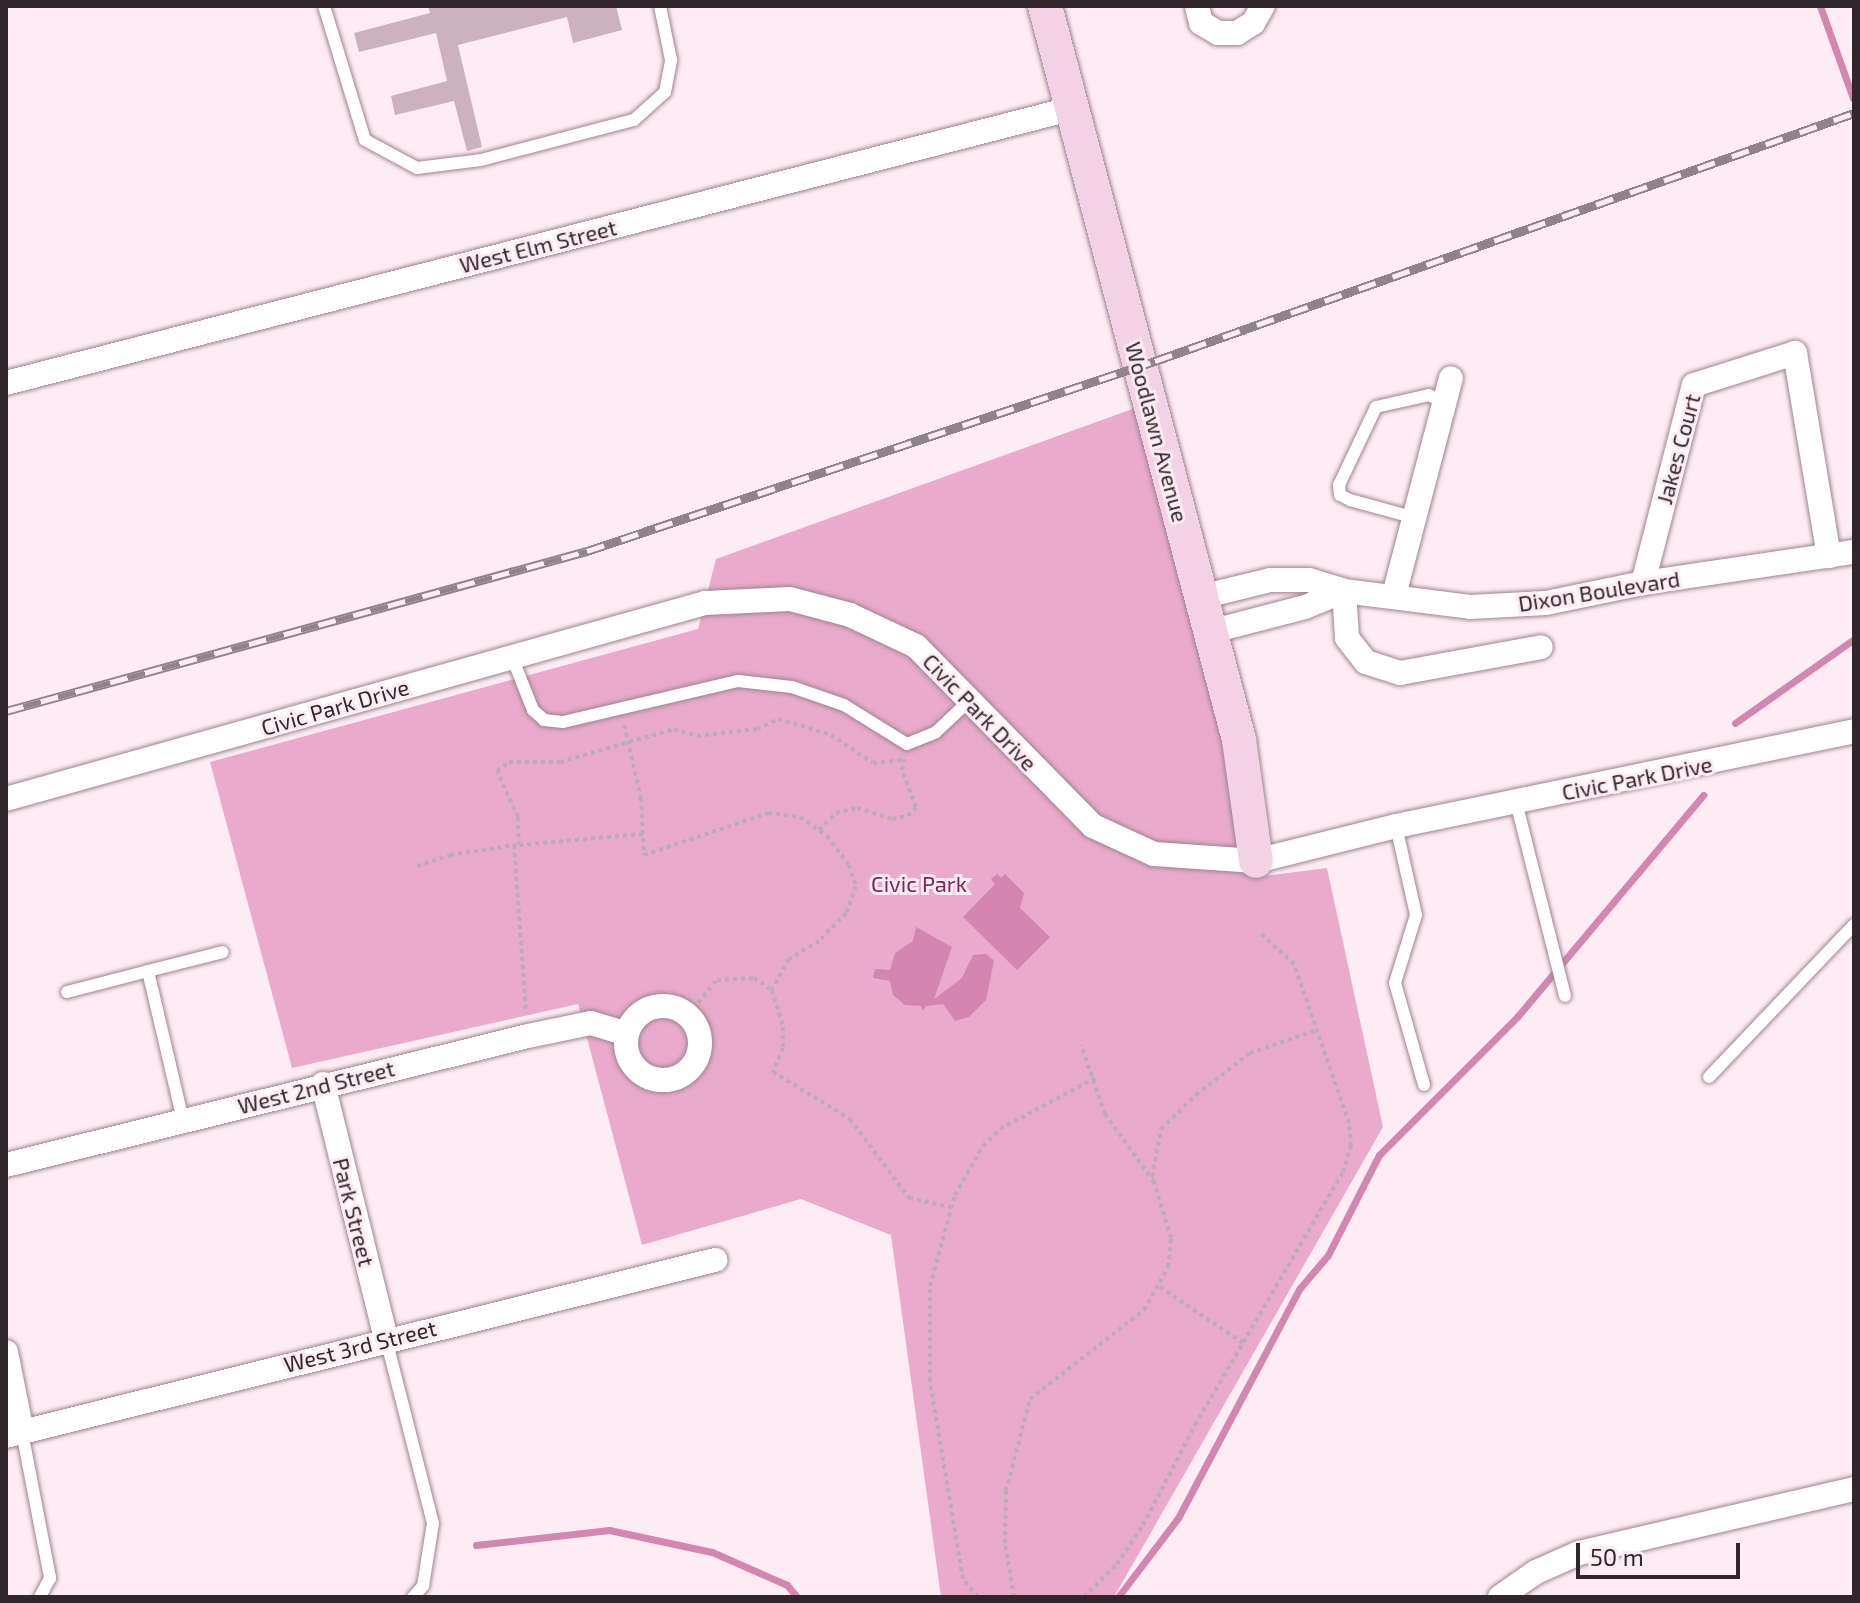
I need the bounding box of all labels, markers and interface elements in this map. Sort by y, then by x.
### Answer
street label: West Elm Street [457,214,619,278]
street label: Woodlawn Avenue [1120,339,1194,525]
street label: Jakes Court [1651,391,1705,507]
street label: Dixon Boulevard [1516,565,1682,617]
street label: Civic Park Drive [917,648,1043,776]
street label: Civic Park Drive [258,673,412,741]
street label: Civic Park Drive [1559,750,1715,806]
park label: Civic Park [871,871,967,897]
street label: West 2nd Street [235,1055,397,1119]
street label: Park Street [328,1155,380,1269]
street label: West 3rd Street [281,1314,439,1378]
scale bar [1580,1527,1744,1577]
text: 50 m [1590,1542,1644,1571]

